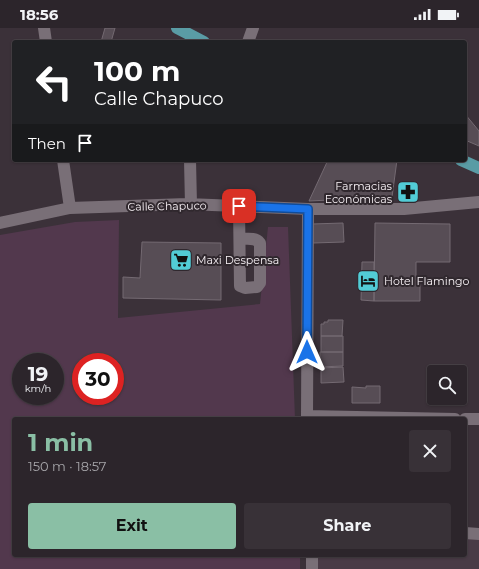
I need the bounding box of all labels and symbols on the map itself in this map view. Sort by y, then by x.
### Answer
place label: Farmacias Económicas [325,179,393,206]
pharmacy icon: Farmacias Económicas [395,179,421,205]
pin [222,189,256,223]
street label: Calle Chapuco [127,198,207,214]
supermarket icon: Maxi Despensa [168,247,194,273]
place label: Maxi Despensa [196,253,279,267]
hotel icon: Hotel Flamingo [355,268,381,294]
place label: Hotel Flamingo [384,274,470,288]
position arrow [286,331,328,373]
speed limit sign: 30 [72,353,124,405]

